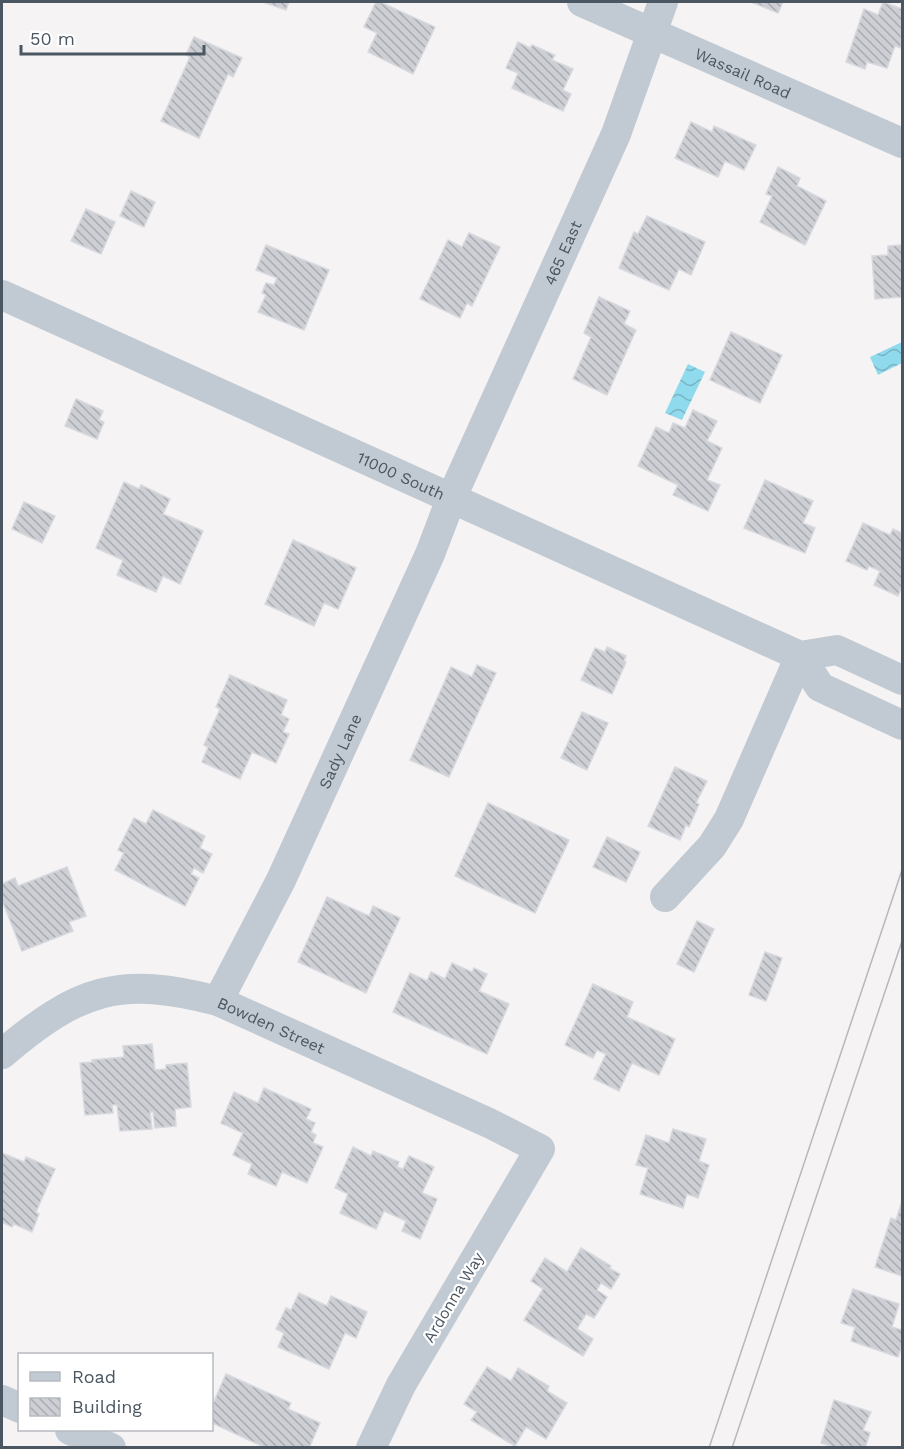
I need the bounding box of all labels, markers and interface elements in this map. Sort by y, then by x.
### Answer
scale bar [21,18,204,56]
text: 50 m [30,28,75,49]
street label: Wassail Road [692,44,794,103]
street label: 465 East [540,217,586,288]
street label: 11000 South [354,448,448,504]
street label: Sady Lane [315,711,366,792]
street label: Bowden Street [214,993,328,1058]
street label: Ardonna Way [419,1248,488,1346]
legend [18,1353,213,1431]
text: Road [72,1366,116,1387]
text: Building [72,1396,142,1417]

